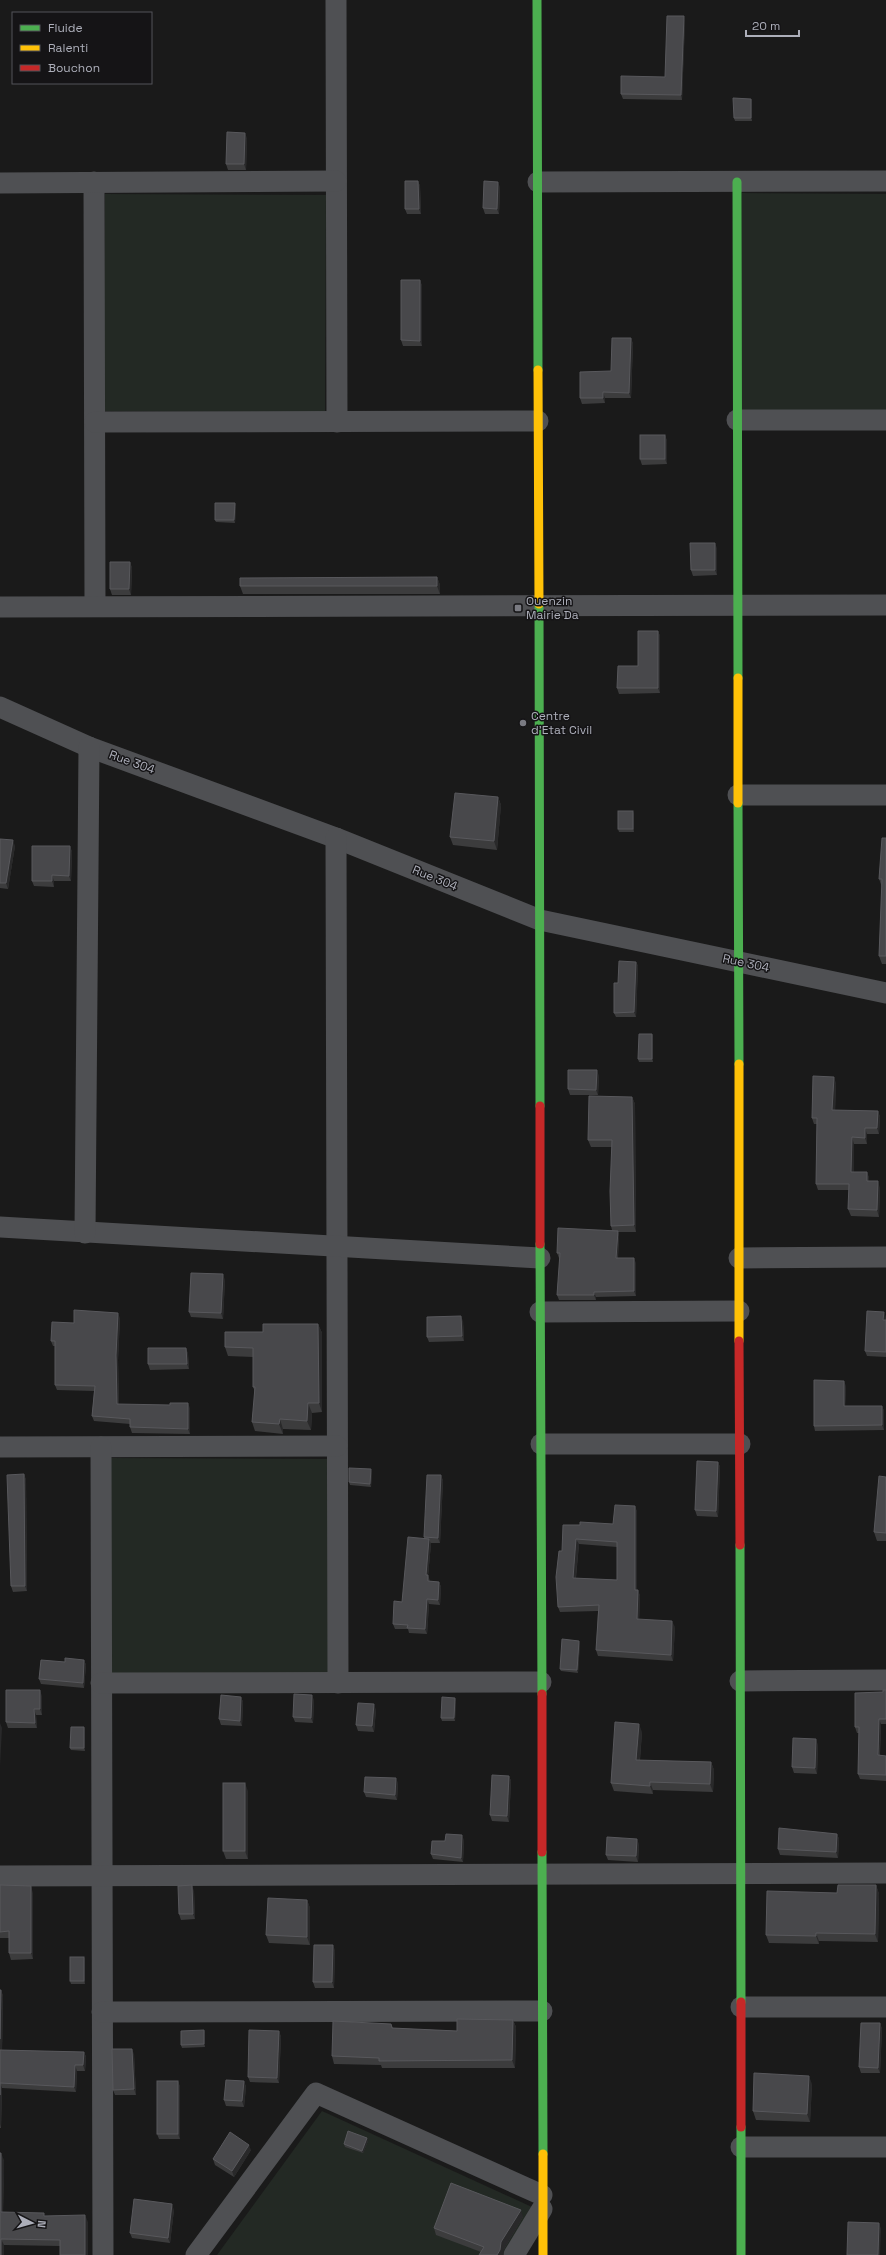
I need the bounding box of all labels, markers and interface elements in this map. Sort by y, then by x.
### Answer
legend [12,12,152,84]
scale bar [746,12,799,38]
text: 20 m [752,18,780,34]
text: Fluide [48,20,83,36]
text: Ralenti [48,40,88,56]
text: Bouchon [48,60,100,76]
place label: Ouenzin Mairie Da [526,593,579,623]
marker: Ouenzin Mairie Da [513,603,523,613]
place label: Centre d'Etat Civil [531,708,592,738]
marker: Centre d'Etat Civil [518,718,528,728]
street label: Rue 304 [107,746,158,778]
street label: Rue 304 [410,862,461,895]
street label: Rue 304 [721,950,771,976]
north arrow [12,2203,52,2243]
text: N [35,2220,49,2228]

